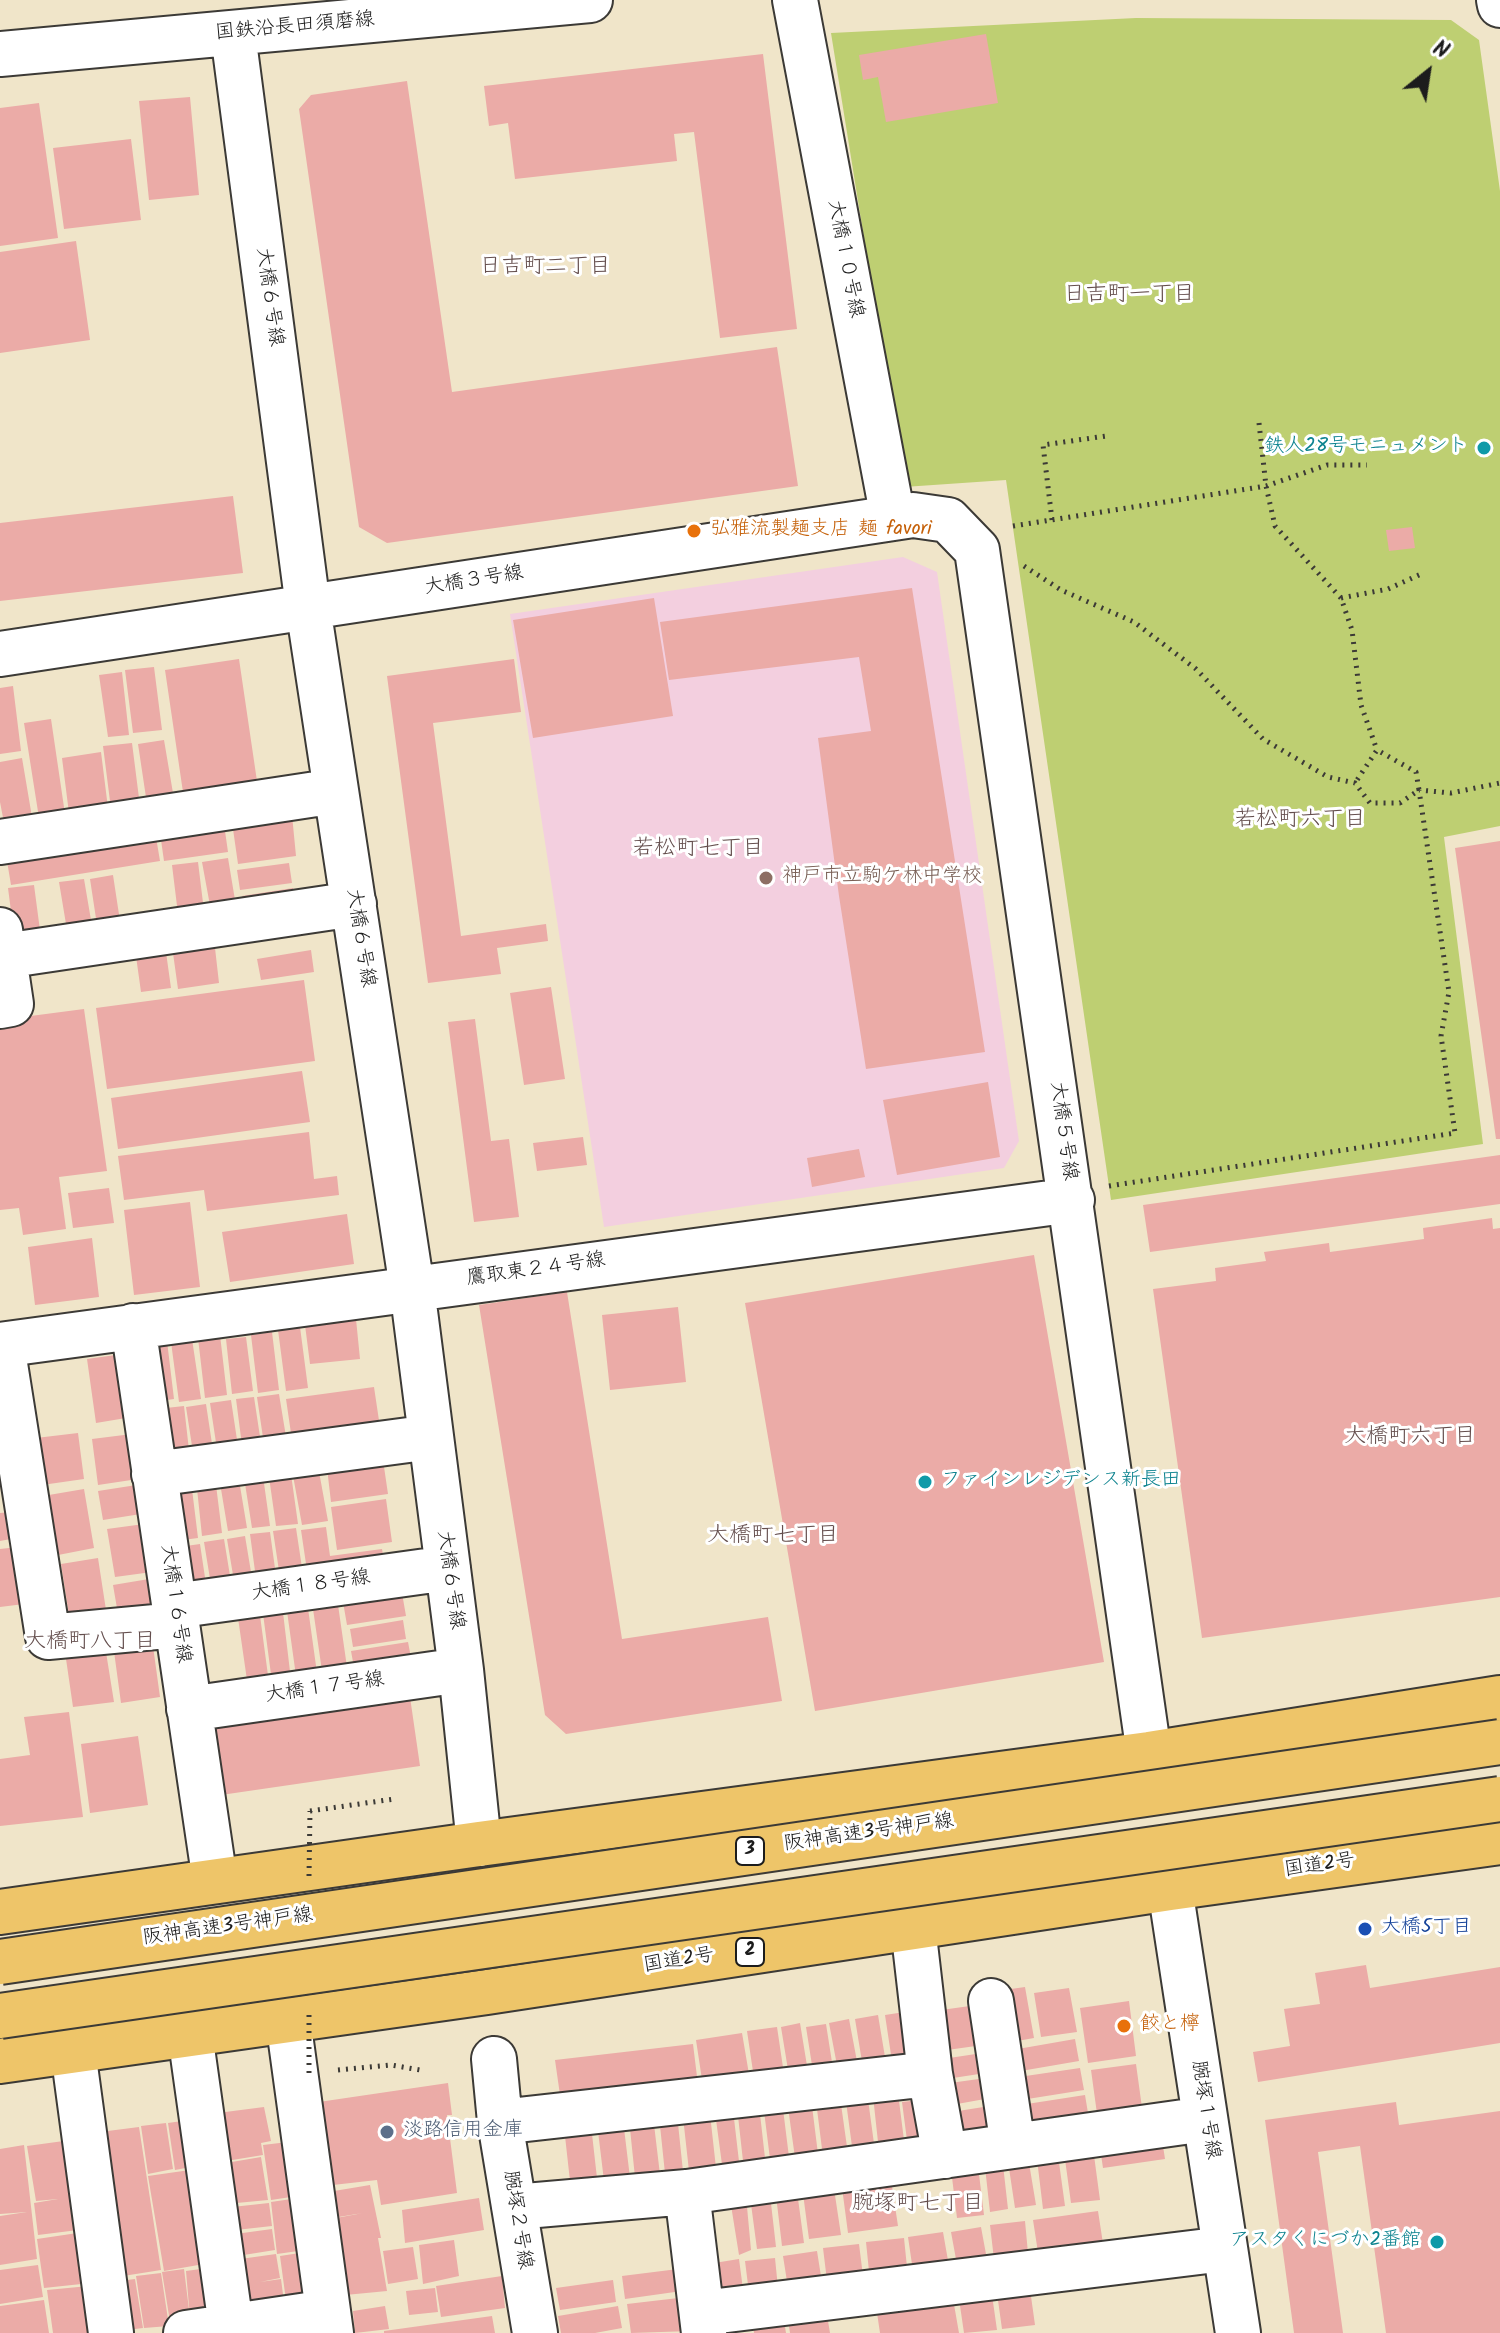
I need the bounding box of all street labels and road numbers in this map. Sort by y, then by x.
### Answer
street label: 国鉄沿長田須磨線 [214,9,376,47]
street label: 大橋１０号線 [821,198,867,320]
street label: 大橋６号線 [249,246,287,348]
street label: 大橋３号線 [423,562,525,602]
street label: 大橋６号線 [339,887,379,989]
street label: 大橋５号線 [1043,1080,1081,1182]
street label: 鷹取東２４号線 [465,1249,607,1293]
street label: 大橋６号線 [430,1529,468,1631]
street label: 大橋１６号線 [154,1543,194,1665]
street label: 大橋１８号線 [250,1567,372,1607]
street label: 大橋１７号線 [264,1669,386,1709]
street label: 阪神高速3号神戸線 [782,1810,956,1858]
road number: 3 [736,1837,764,1865]
street label: 国道2号 [1283,1850,1357,1884]
street label: 阪神高速3号神戸線 [141,1904,315,1952]
road number: 2 [736,1938,764,1966]
street label: 国道2号 [642,1945,716,1979]
street label: 腕塚１号線 [1184,2059,1224,2161]
street label: 腕塚２号線 [496,2169,536,2271]

